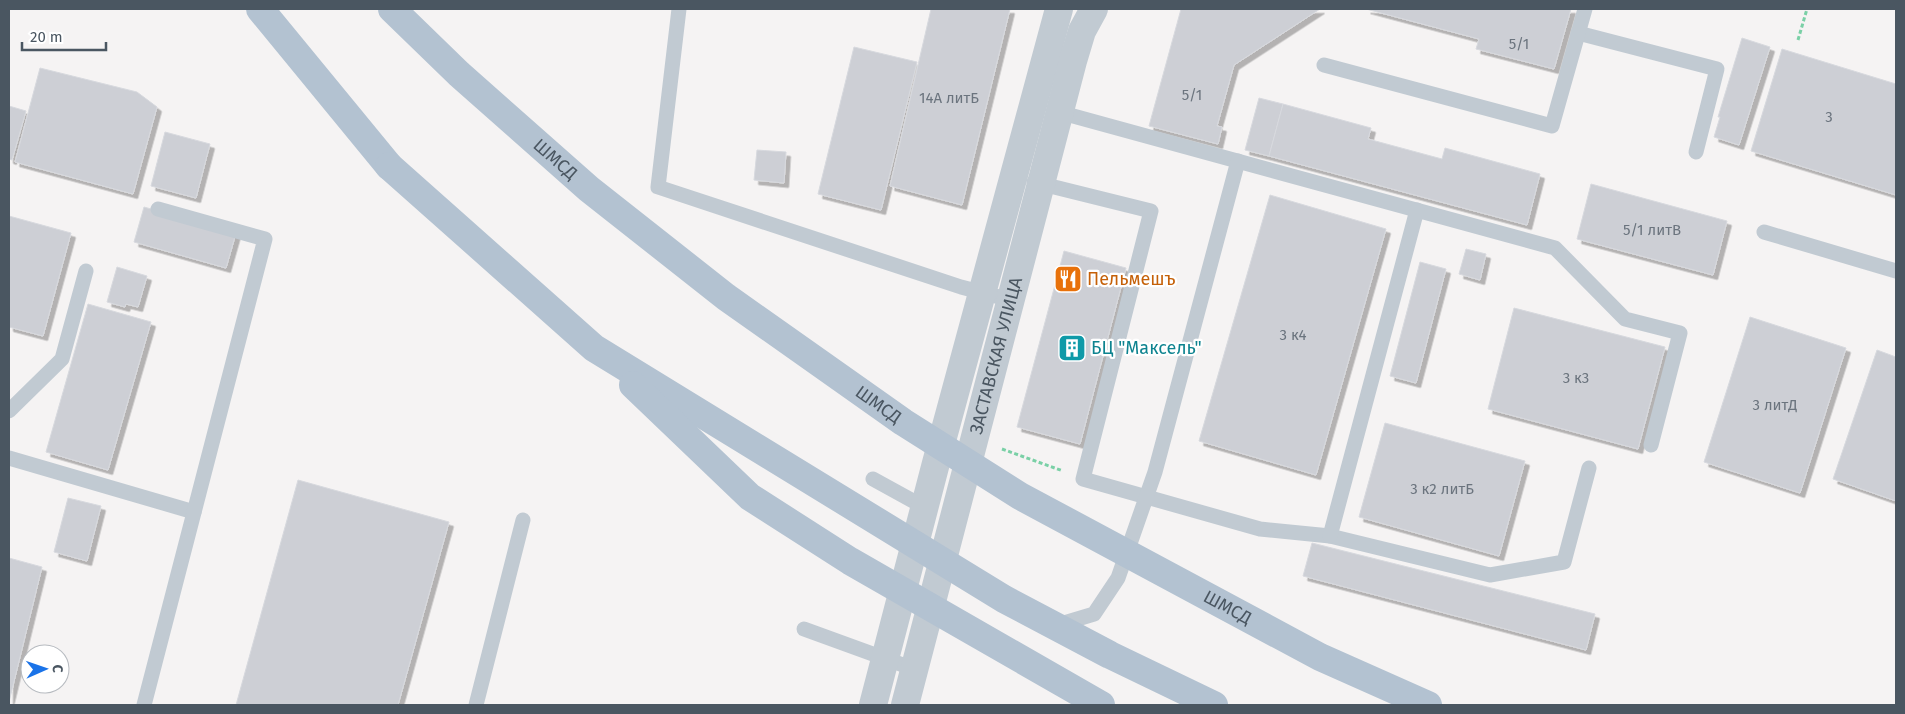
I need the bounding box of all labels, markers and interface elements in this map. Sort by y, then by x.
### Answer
scale bar [22,20,106,52]
text: 20 m [30,28,63,46]
house number: 5/1 [1509,35,1529,53]
house number: 5/1 [1182,86,1202,104]
house number: 14А литБ [919,89,979,107]
house number: 3 [1825,108,1833,126]
street label: ШМСД [529,134,582,185]
house number: 5/1 литВ [1623,221,1681,239]
restaurant icon: Пельмешъ [1053,264,1083,294]
place label: Пельмешъ [1087,268,1176,290]
street label: ЗАСТАВСКАЯ УЛИЦА [965,274,1027,437]
house number: 3 к4 [1279,326,1307,344]
building icon: БЦ "Максель" [1057,333,1087,363]
place label: БЦ "Максель" [1091,337,1202,359]
house number: 3 к3 [1563,369,1589,387]
street label: ШМСД [851,381,906,429]
house number: 3 литД [1752,396,1798,414]
house number: 3 к2 литБ [1410,480,1474,498]
street label: ШМСД [1200,585,1255,629]
north arrow [20,644,70,694]
text: С [49,664,66,673]

